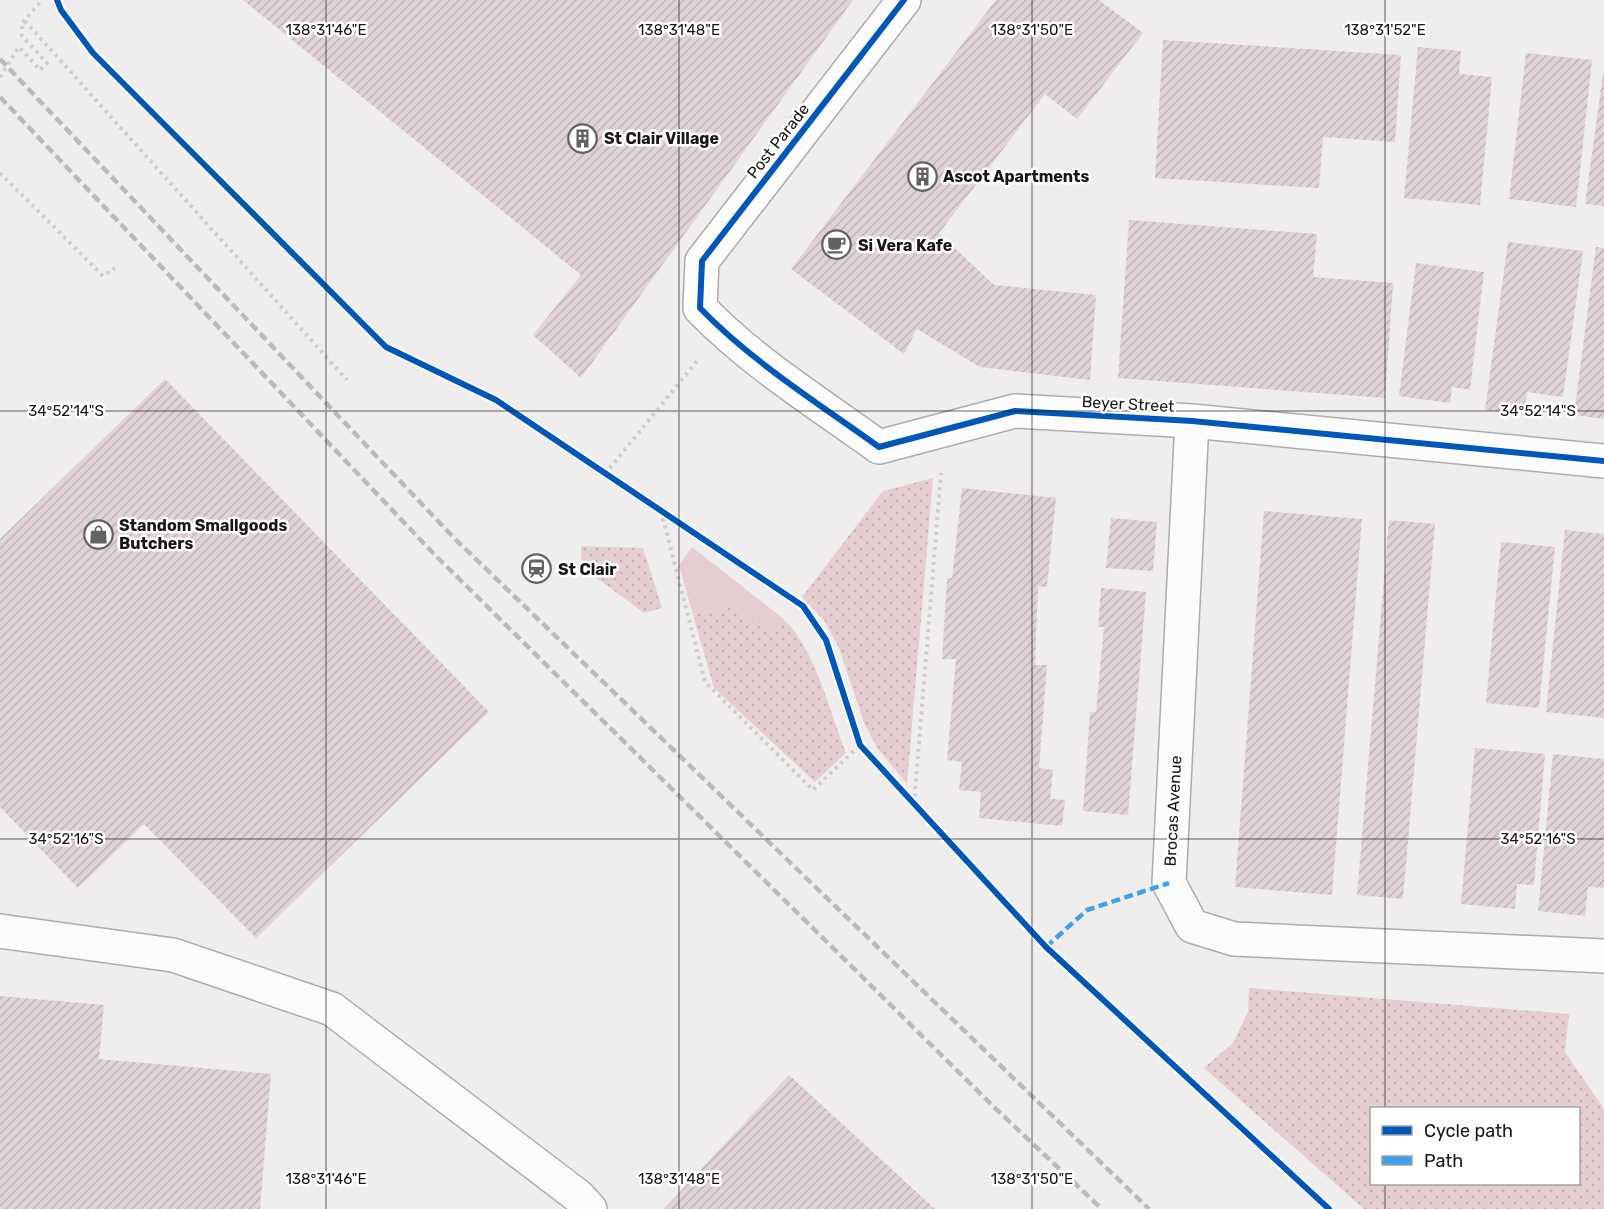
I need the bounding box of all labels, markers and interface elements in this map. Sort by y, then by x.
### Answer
text: 138°31'46"E [286,21,366,39]
text: 138°31'48"E [638,21,720,39]
text: 138°31'50"E [991,21,1073,39]
text: 138°31'52"E [1344,21,1426,39]
street label: Post Parade [743,100,813,182]
building icon: St Clair Village [567,122,599,154]
place label: St Clair Village [604,129,719,148]
building icon: Ascot Apartments [906,160,938,192]
place label: Ascot Apartments [943,167,1090,186]
cafe icon: Si Vera Kafe [821,229,853,261]
place label: Si Vera Kafe [858,236,952,255]
street label: Beyer Street [1081,392,1175,416]
text: 34°52'14"S [28,402,104,420]
text: 34°52'14"S [1500,402,1576,420]
place label: Standom Smallgoods Butchers [119,516,287,553]
shop icon: Standom Smallgoods Butchers [82,518,114,550]
station icon: St Clair [521,553,553,585]
place label: St Clair [558,560,617,579]
street label: Brocas Avenue [1161,755,1185,867]
text: 34°52'16"S [29,830,104,848]
text: 34°52'16"S [1501,830,1576,848]
legend [1370,1107,1580,1185]
text: Cycle path [1424,1120,1513,1142]
text: Path [1424,1150,1463,1172]
text: 138°31'46"E [286,1170,366,1188]
text: 138°31'48"E [638,1170,720,1188]
text: 138°31'50"E [991,1170,1073,1188]

